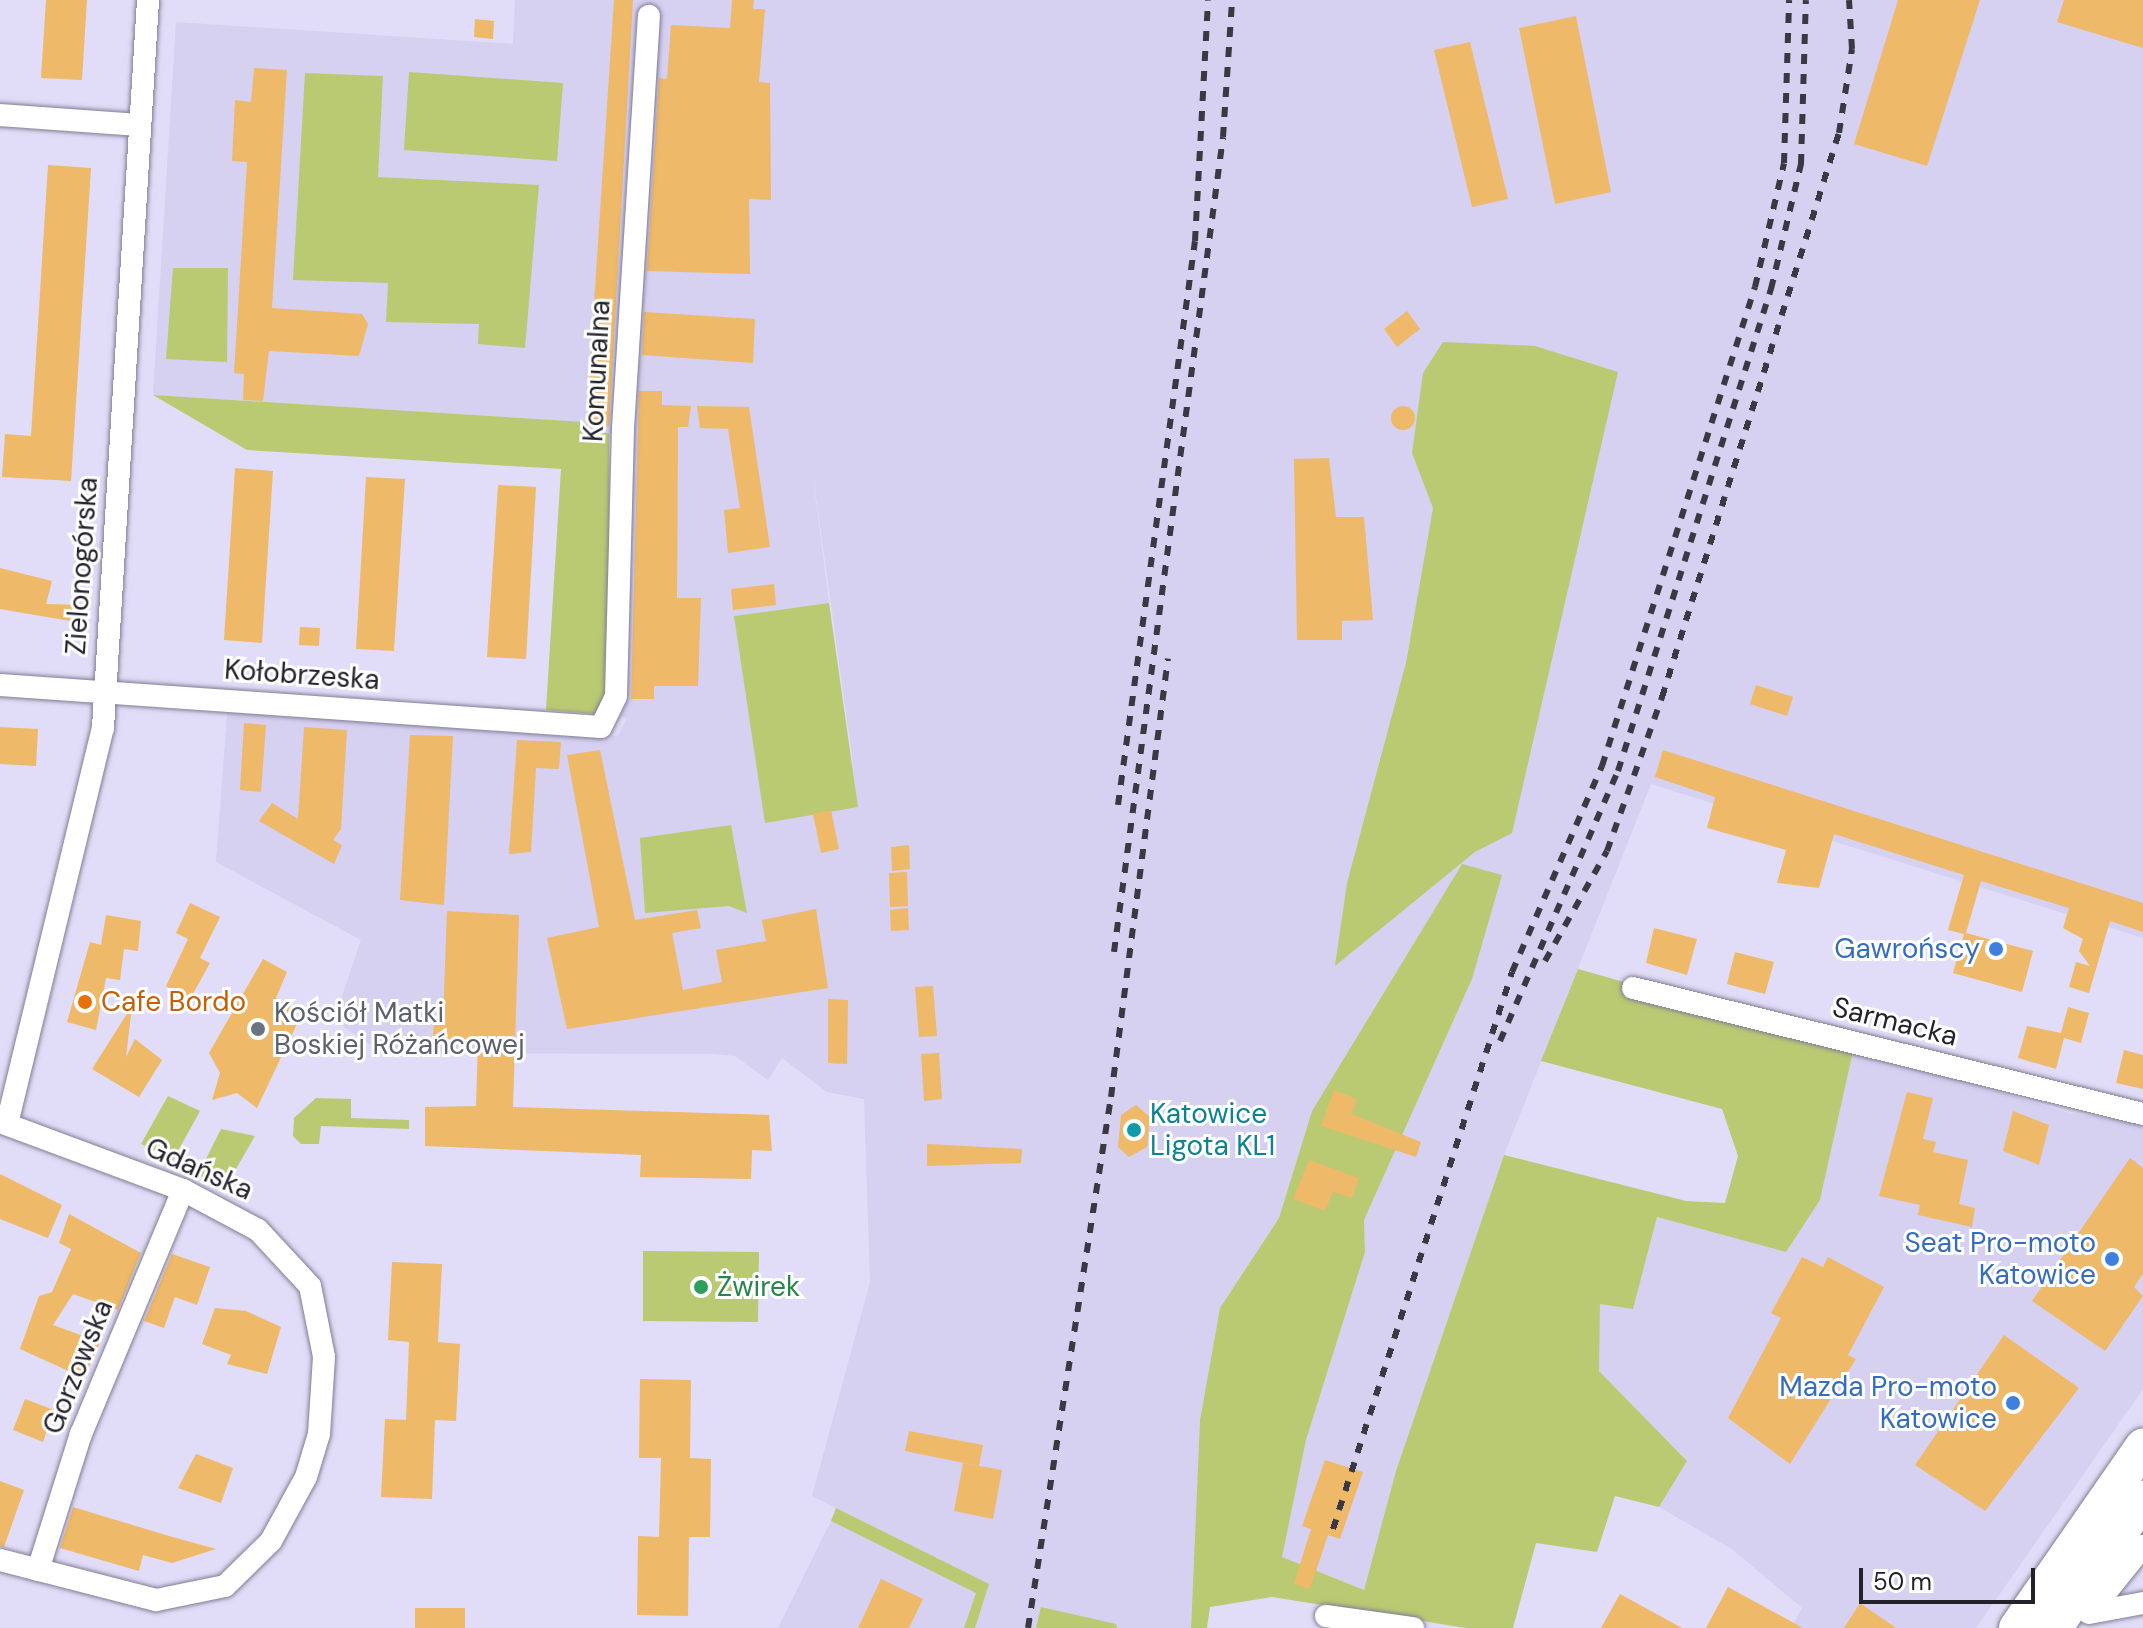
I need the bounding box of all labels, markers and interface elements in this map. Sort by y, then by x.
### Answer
street label: Komunalna [577,299,617,443]
street label: Zielonogórska [59,476,105,656]
street label: Kołobrzeska [223,653,381,697]
place label: Gawrońscy [1834,932,1980,966]
marker: Gawrońscy [1987,940,2005,958]
place label: Cafe Bordo [101,985,246,1019]
street label: Sarmacka [1829,990,1961,1054]
marker: Cafe Bordo [76,993,94,1011]
place label: Kościół Matki Boskiej Różańcowej [274,996,525,1062]
marker: Kościół Matki Boskiej Różańcowej [249,1020,267,1038]
place label: Katowice Ligota KL1 [1150,1097,1275,1163]
marker: Katowice Ligota KL1 [1125,1121,1143,1139]
street label: Gdańska [140,1131,258,1207]
place label: Seat Pro-moto Katowice [1905,1226,2096,1292]
marker: Seat Pro-moto Katowice [2103,1250,2121,1268]
place label: Żwirek [717,1270,800,1304]
marker: Żwirek [692,1278,710,1296]
street label: Gorzowska [36,1295,120,1439]
place label: Mazda Pro-moto Katowice [1779,1370,1997,1436]
marker: Mazda Pro-moto Katowice [2004,1394,2022,1412]
scale bar [1863,1552,2039,1602]
text: 50 m [1873,1566,1932,1597]

